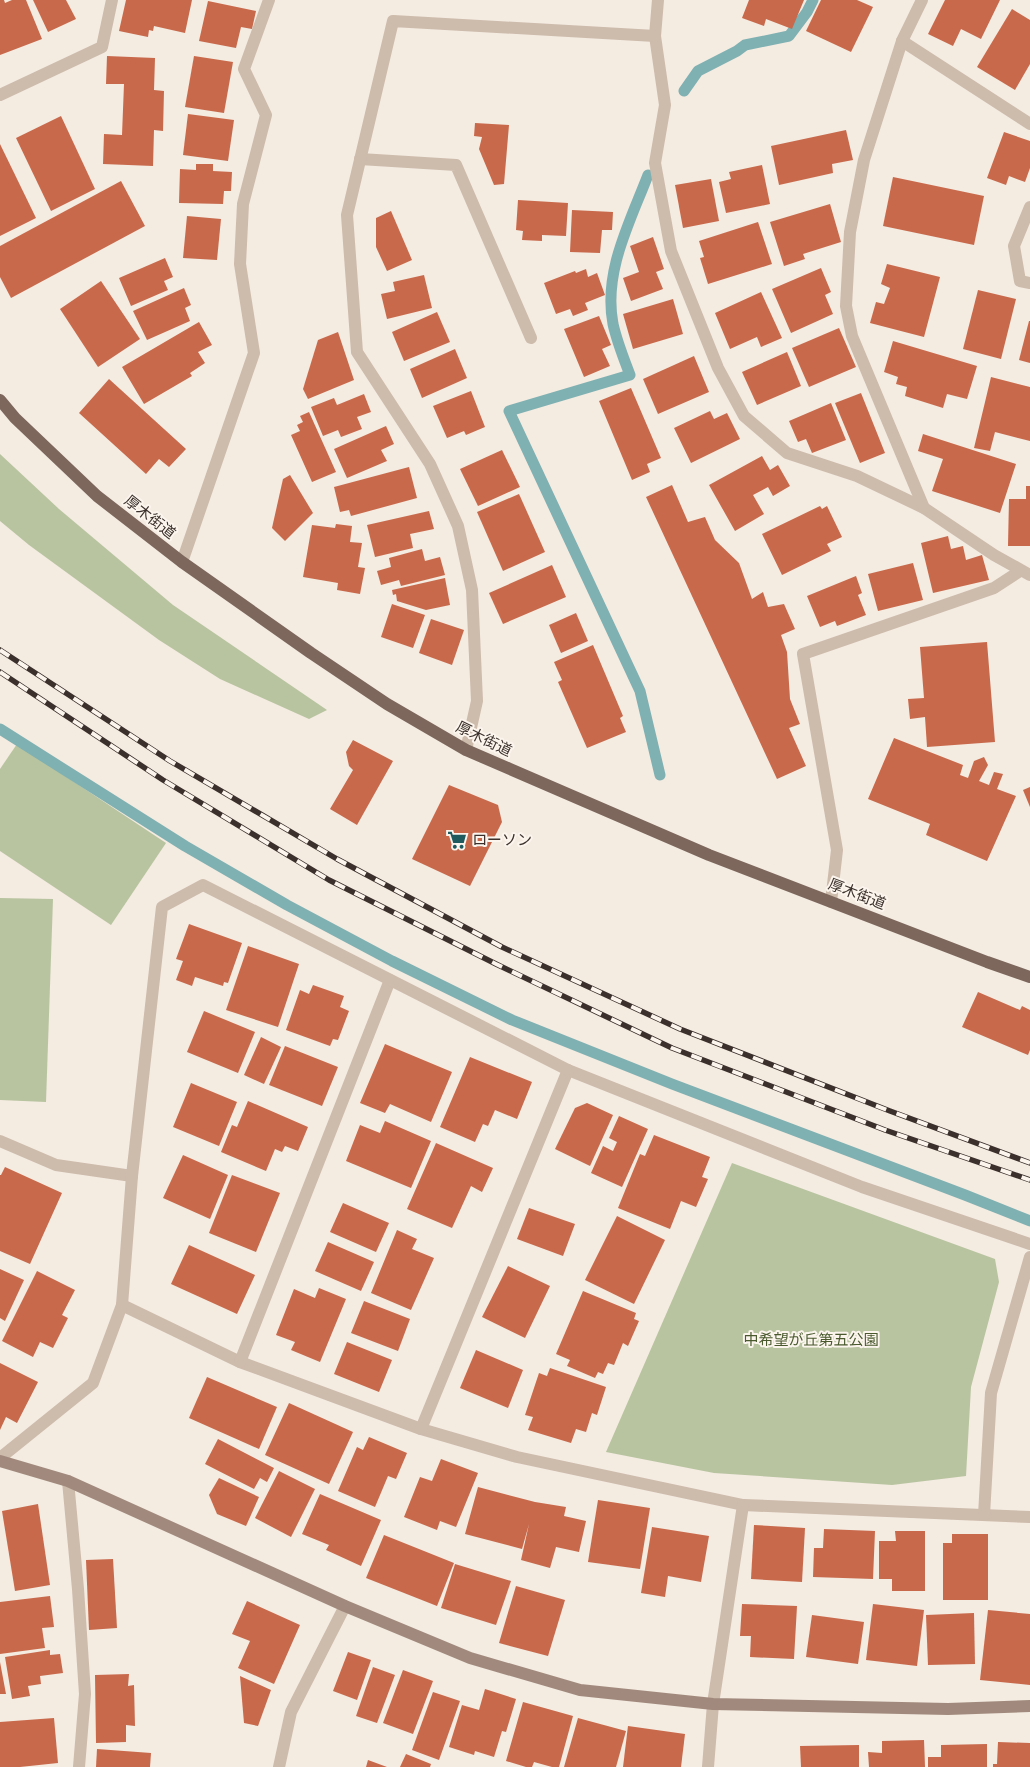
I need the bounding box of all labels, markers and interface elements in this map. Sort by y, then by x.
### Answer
street label: 厚木街道 [121,490,180,543]
street label: 厚木街道 [453,716,516,760]
supermarket icon: ローソン [446,829,468,851]
place label: ローソン [472,829,532,849]
street label: 厚木街道 [826,873,889,913]
park label: 中希望が丘第五公園 [743,1329,879,1349]

